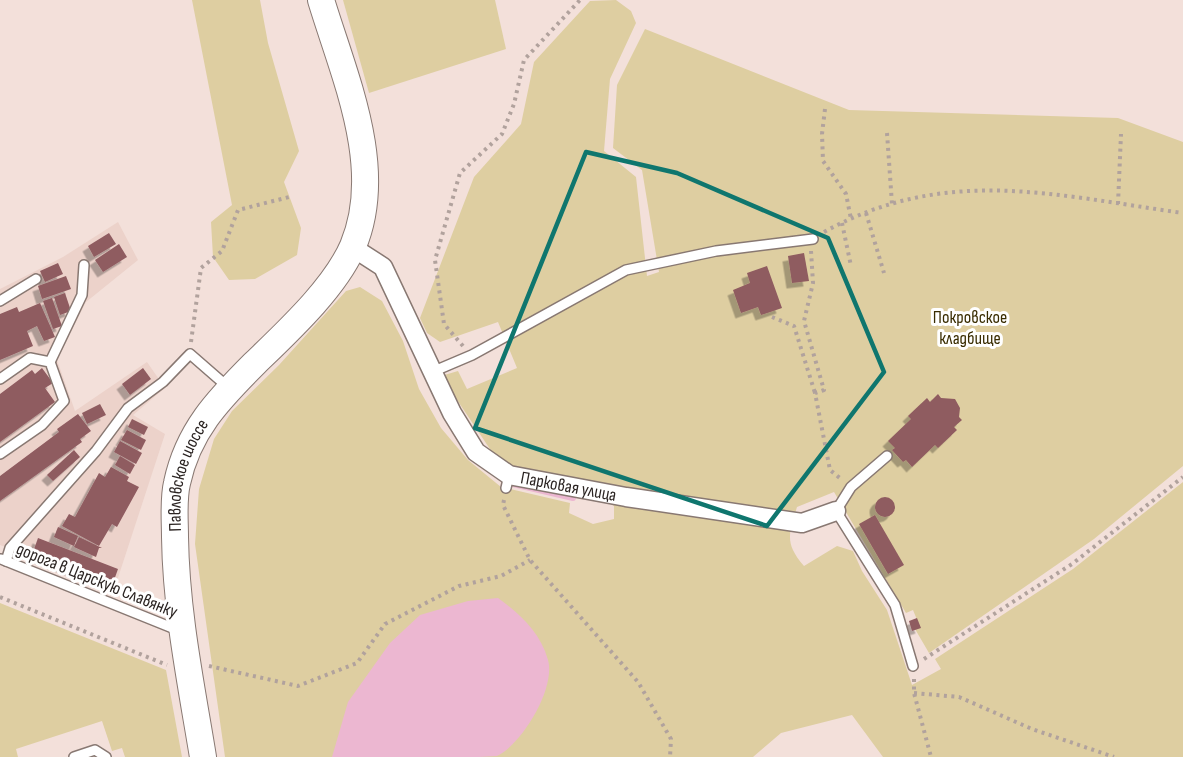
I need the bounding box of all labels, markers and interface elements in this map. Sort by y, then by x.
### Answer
park label: Покровское кладбище [933,307,1007,349]
street label: Павловское шоссе [164,415,213,532]
street label: Парковая улица [519,467,618,506]
street label: дорога в Царскую Славянку [13,538,181,622]

